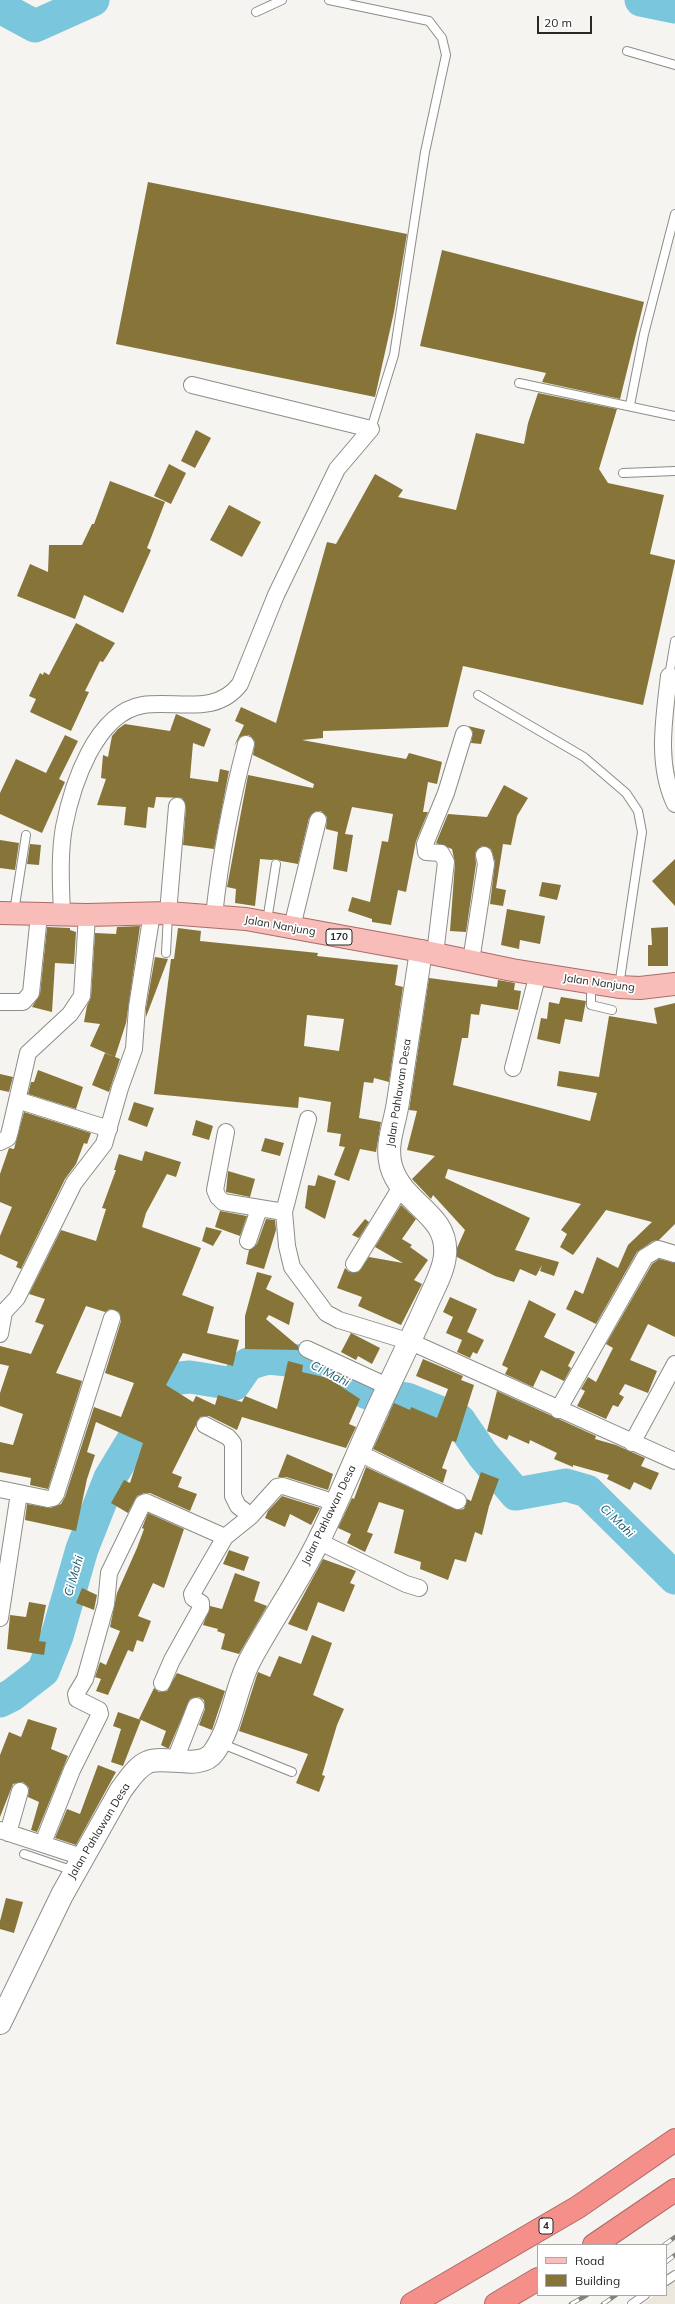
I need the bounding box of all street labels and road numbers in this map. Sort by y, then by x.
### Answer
street label: Jalan Nanjung [243,913,317,939]
road number: 170 [326,929,352,945]
street label: Jalan Nanjung [562,971,636,995]
street label: Jalan Pahlawan Desa [384,1038,414,1148]
street label: Jalan Pahlawan Desa [299,1463,359,1567]
street label: Jalan Pahlawan Desa [65,1781,133,1881]
road number: 4 [539,2218,553,2234]

